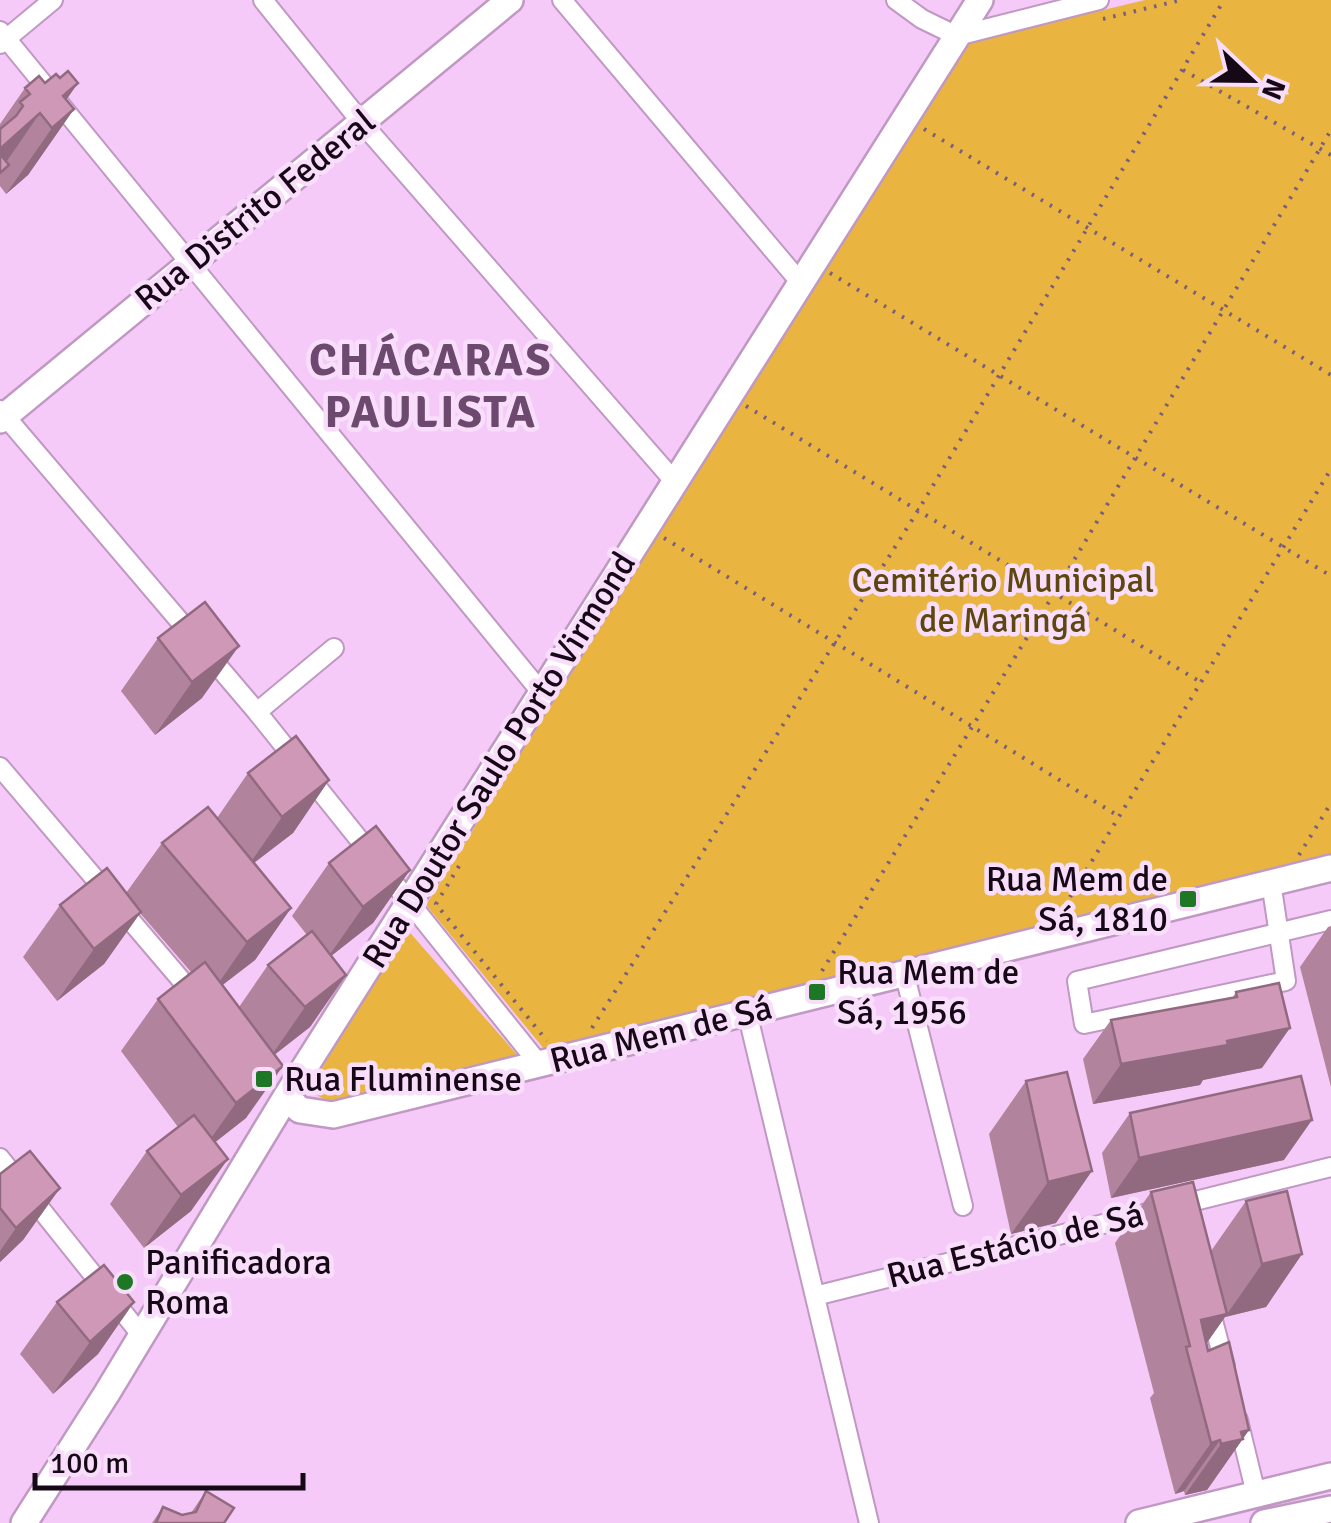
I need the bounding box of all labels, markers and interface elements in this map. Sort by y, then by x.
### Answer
north arrow [1201,30,1301,130]
text: N [1254,74,1293,104]
street label: Rua Distrito Federal [126,100,384,320]
district label: CHÁCARAS PAULISTA [309,332,553,440]
street label: Rua Doutor Saulo Porto Virmond [353,544,645,976]
park label: Cemitério Municipal de Maringá [852,559,1154,642]
place label: Rua Mem de Sá, 1810 [986,858,1168,941]
marker: Rua Mem de Sá, 1810 [1177,888,1199,910]
place label: Rua Mem de Sá, 1956 [837,951,1019,1034]
marker: Rua Mem de Sá, 1956 [806,981,828,1003]
street label: Rua Mem de Sá [546,986,776,1082]
place label: Rua Fluminense [284,1058,522,1101]
marker: Rua Fluminense [253,1068,275,1090]
street label: Rua Estácio de Sá [882,1192,1148,1298]
place label: Panificadora Roma [145,1241,332,1324]
marker: Panificadora Roma [114,1271,136,1293]
scale bar [35,1428,302,1490]
text: 100 m [50,1445,129,1482]

